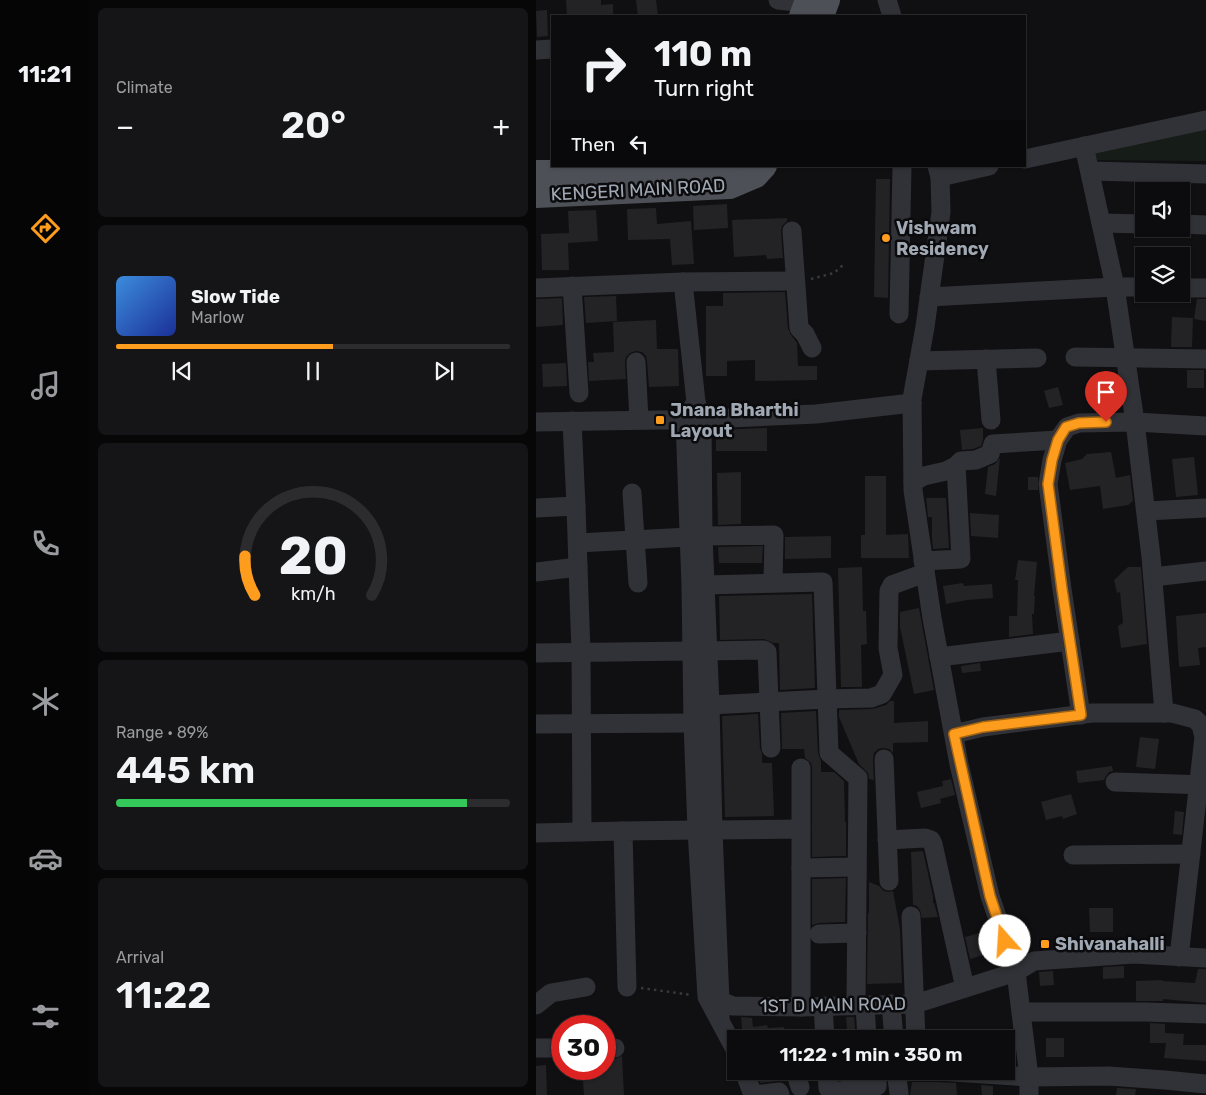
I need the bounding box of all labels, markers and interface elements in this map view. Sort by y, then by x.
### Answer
text: 110 m [654,33,752,75]
icon: right [571,35,636,100]
text: 11:21 [18,61,72,88]
text: Turn right [654,75,754,102]
text: Climate [116,78,173,97]
text: 20° [281,102,346,148]
text: − [116,110,134,143]
text: + [493,110,510,143]
icon: left [625,130,653,158]
text: Then [571,133,615,156]
street label: KENGERI MAIN ROAD [550,174,726,206]
map controls [1135,182,1190,302]
button: sound [1135,182,1190,237]
icon: directions [28,211,63,246]
place label: Vishwam Residency [896,217,989,260]
marker: Vishwam Residency [880,232,892,244]
button: layers [1135,247,1190,302]
text: Slow Tide [191,285,280,308]
text: Marlow [191,308,244,327]
icon: previous [168,357,196,385]
icon: pause [299,357,327,385]
icon: next [430,357,458,385]
icon: music [28,368,63,403]
pin [1085,371,1127,422]
icon: arrive [1092,378,1120,406]
place label: Jnana Bharthi Layout [670,399,799,442]
marker: Jnana Bharthi Layout [654,414,666,426]
text: 20 [278,525,348,587]
icon: phone [28,526,63,561]
text: km/h [291,583,335,604]
icon: climate [28,684,63,719]
text: Range · 89% [116,723,208,742]
text: 445 km [116,747,255,793]
icon: car [28,841,63,876]
position arrow [978,914,1030,966]
place label: Shivanahalli [1055,933,1165,955]
marker: Shivanahalli [1039,938,1051,950]
text: Arrival [116,948,164,967]
text: 11:22 [116,972,211,1018]
street label: 1ST D MAIN ROAD [760,993,906,1017]
icon: filters [28,999,63,1034]
speed limit sign: 30 [551,1015,616,1080]
text: 11:22 · 1 min · 350 m [779,1043,963,1066]

